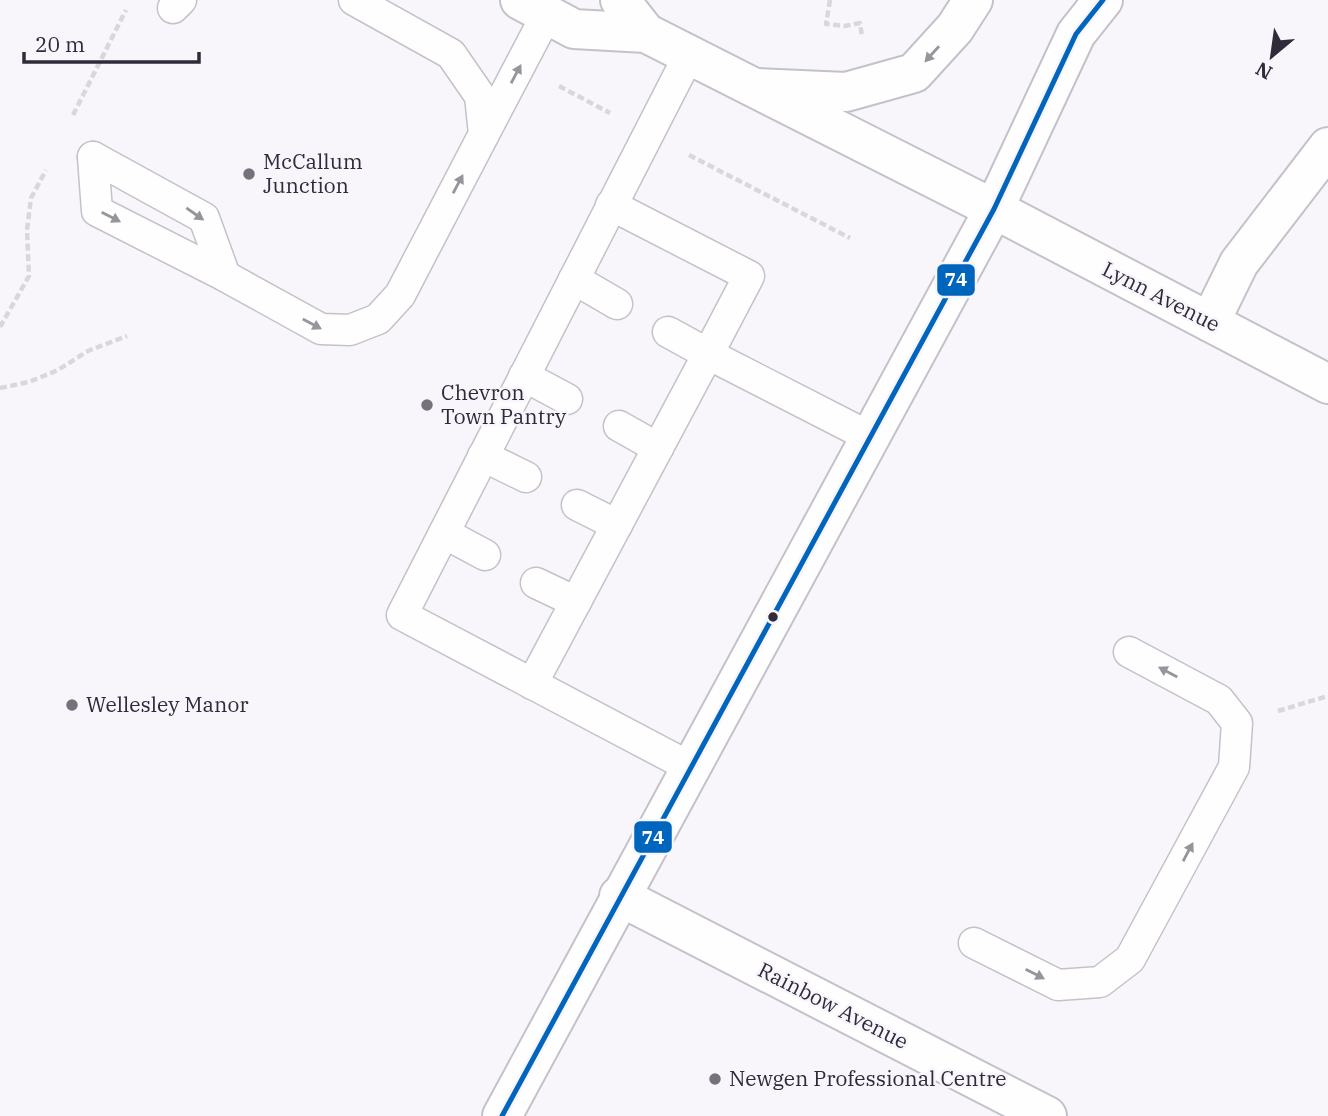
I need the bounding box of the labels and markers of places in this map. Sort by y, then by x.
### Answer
place label: McCallum Junction [263,147,363,199]
marker: McCallum Junction [241,166,257,182]
place label: Chevron Town Pantry [441,378,567,430]
marker: Chevron Town Pantry [419,397,435,413]
unlabelled marker [766,610,780,624]
place label: Wellesley Manor [86,690,249,718]
marker: Wellesley Manor [64,697,80,713]
place label: Newgen Professional Centre [729,1064,1007,1092]
marker: Newgen Professional Centre [707,1071,723,1087]

